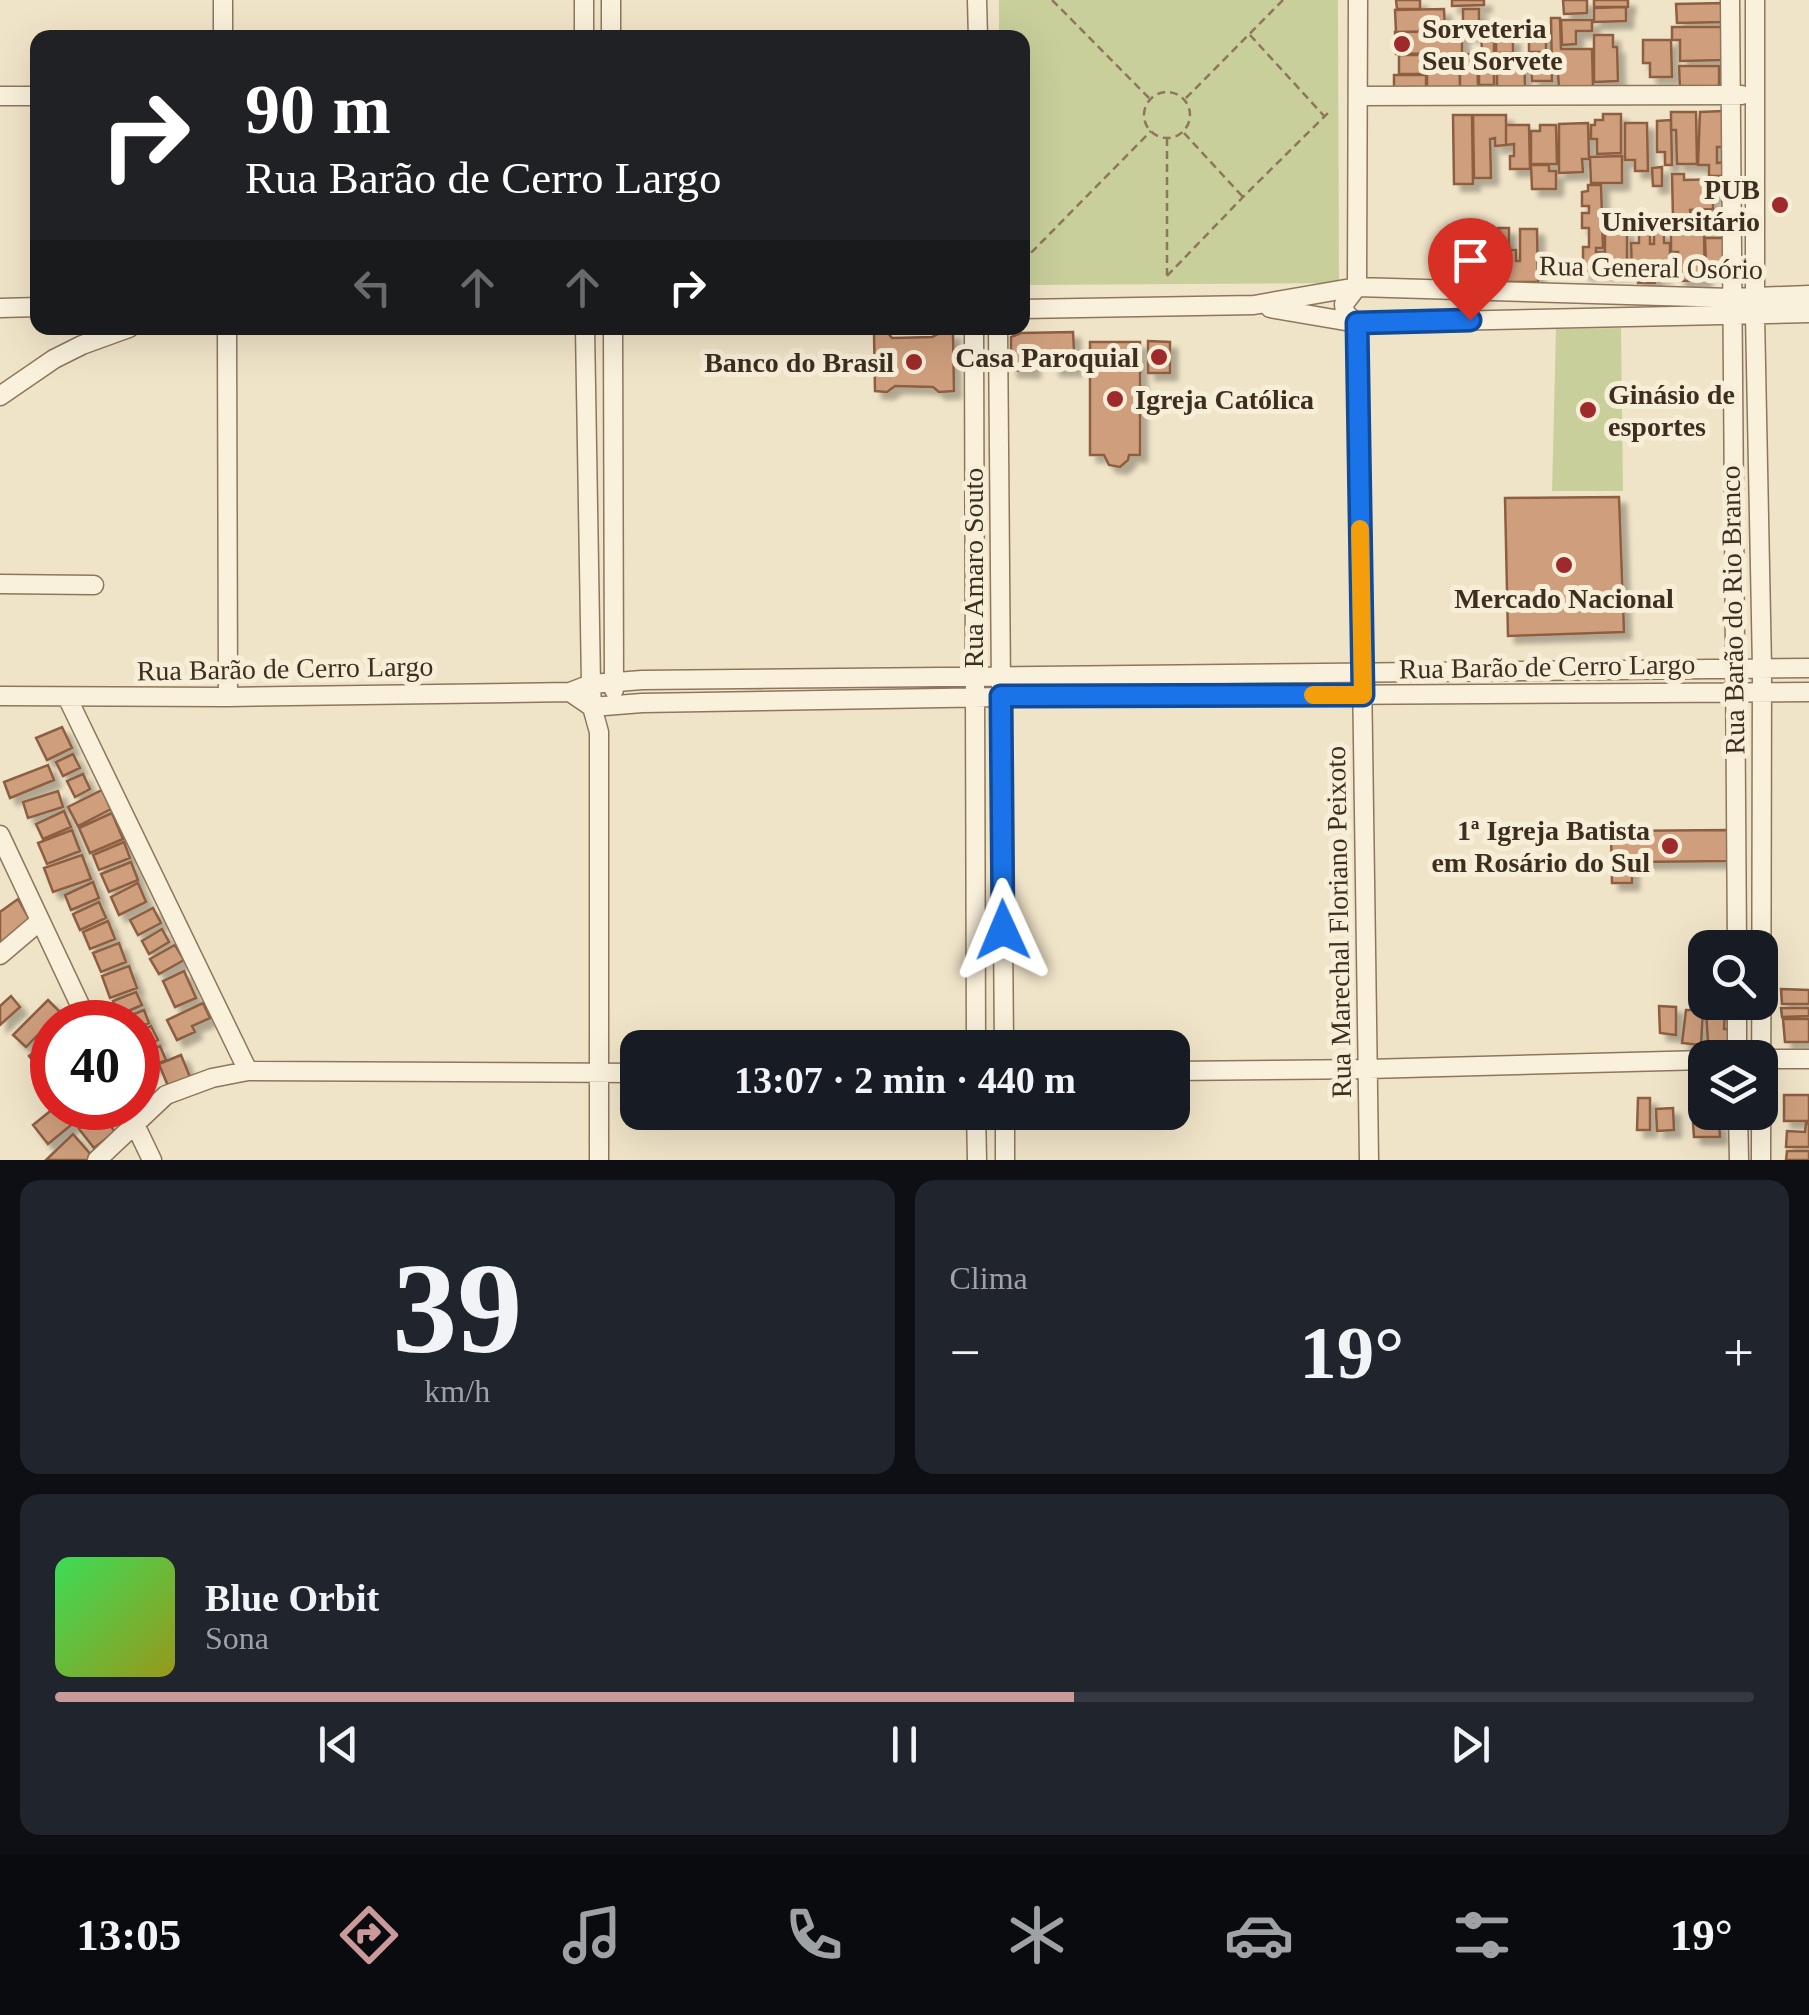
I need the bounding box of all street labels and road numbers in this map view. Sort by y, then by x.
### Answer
street label: Rua General Osório [1539,250,1763,285]
street label: Rua Barão do Rio Branco [1714,465,1751,755]
street label: Rua Amaro Souto [958,468,989,668]
street label: Rua Barão de Cerro Largo [1399,648,1696,685]
street label: Rua Barão de Cerro Largo [137,650,434,687]
street label: Rua Marechal Floriano Peixoto [1320,746,1357,1098]

